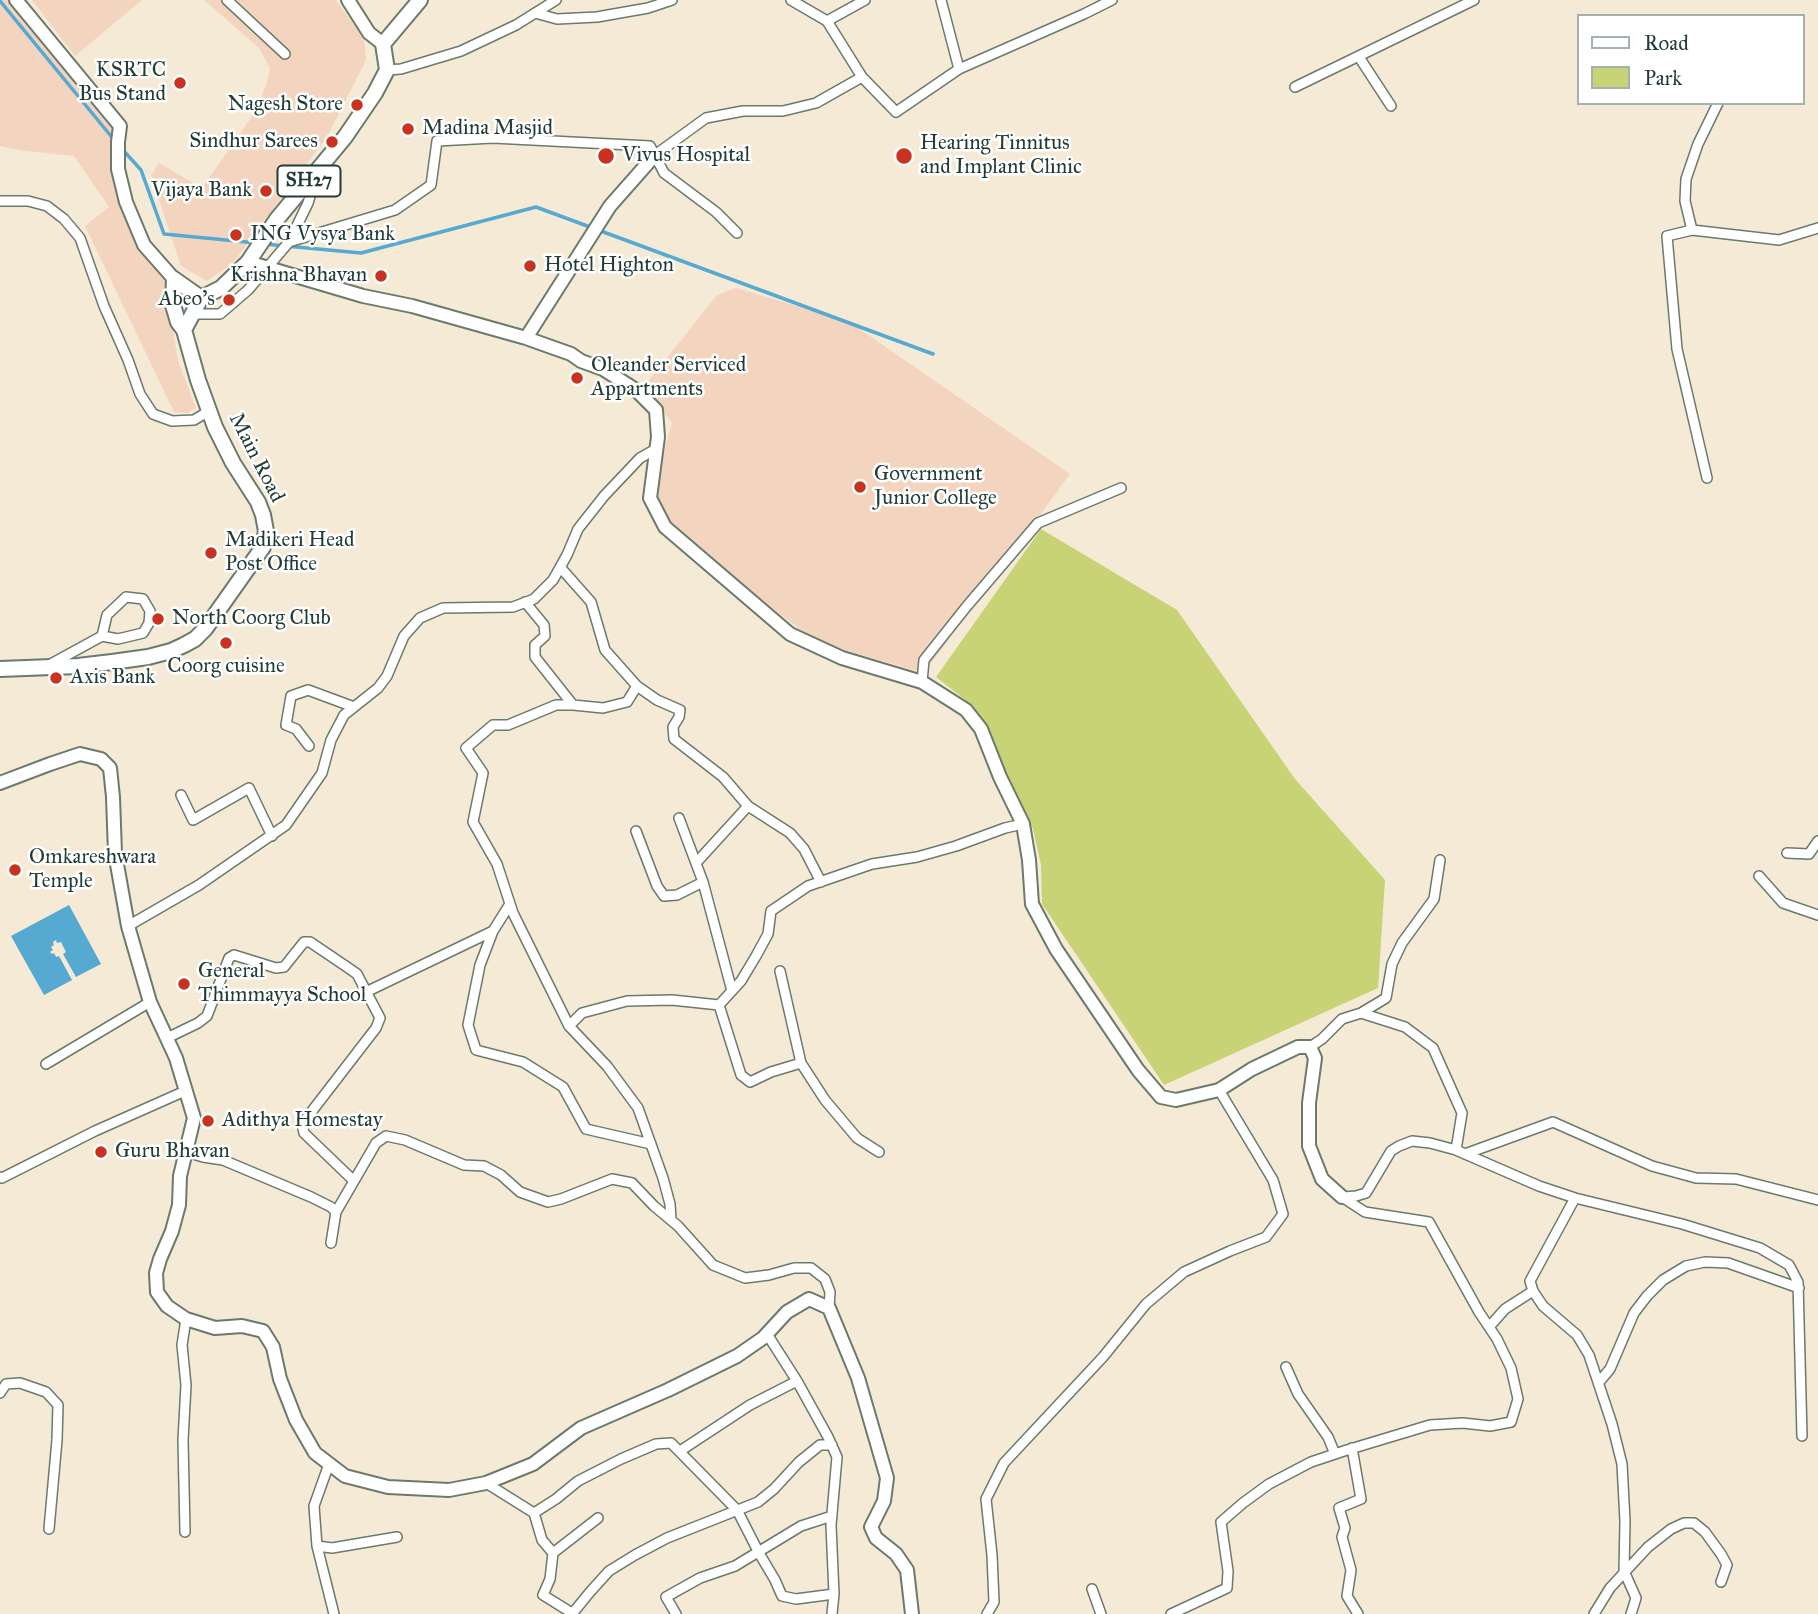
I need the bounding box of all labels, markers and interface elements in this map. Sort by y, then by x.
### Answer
legend [1576,14,1804,105]
text: Road [1644,30,1689,56]
place label: KSRTC Bus Stand [78,58,166,108]
text: Park [1644,65,1682,91]
marker: KSRTC Bus Stand [172,75,188,91]
place label: Nagesh Store [228,92,343,118]
marker: Nagesh Store [349,97,365,113]
place label: Madina Masjid [422,116,553,142]
marker: Madina Masjid [400,121,416,137]
place label: Sindhur Sarees [189,129,318,155]
place label: Hearing Tinnitus and Implant Clinic [920,131,1082,181]
marker: Sindhur Sarees [324,134,340,150]
place label: Vivus Hospital [622,143,750,169]
marker: Vivus Hospital [596,146,616,166]
marker: Hearing Tinnitus and Implant Clinic [894,146,914,166]
road number: SH27 [278,166,340,196]
place label: Vijaya Bank [151,178,252,204]
marker: Vijaya Bank [258,183,274,199]
place label: ING Vysya Bank [250,222,395,248]
marker: ING Vysya Bank [228,227,244,243]
place label: Hotel Highton [544,253,674,279]
marker: Hotel Highton [522,258,538,274]
place label: Krishna Bhavan [230,263,367,289]
marker: Krishna Bhavan [373,268,389,284]
place label: Abeo's [158,287,215,313]
marker: Abeo's [221,292,237,308]
place label: Oleander Serviced Appartments [591,353,746,403]
marker: Oleander Serviced Appartments [569,370,585,386]
street label: Main Road [223,409,289,507]
place label: Government Junior College [874,462,997,512]
marker: Government Junior College [852,479,868,495]
place label: Madikeri Head Post Office [225,528,354,578]
marker: Madikeri Head Post Office [203,545,219,561]
place label: North Coorg Club [172,606,331,632]
marker: North Coorg Club [150,611,166,627]
marker: Coorg cuisine [218,635,234,651]
place label: Coorg cuisine [167,654,285,680]
place label: Axis Bank [70,665,155,691]
marker: Axis Bank [48,670,64,686]
place label: Omkareshwara Temple [29,845,156,895]
marker: Omkareshwara Temple [7,862,23,878]
place label: General Thimmayya School [198,959,366,1009]
marker: General Thimmayya School [176,976,192,992]
place label: Adithya Homestay [222,1108,383,1134]
marker: Adithya Homestay [200,1113,216,1129]
place label: Guru Bhavan [115,1139,230,1165]
marker: Guru Bhavan [93,1144,109,1160]

